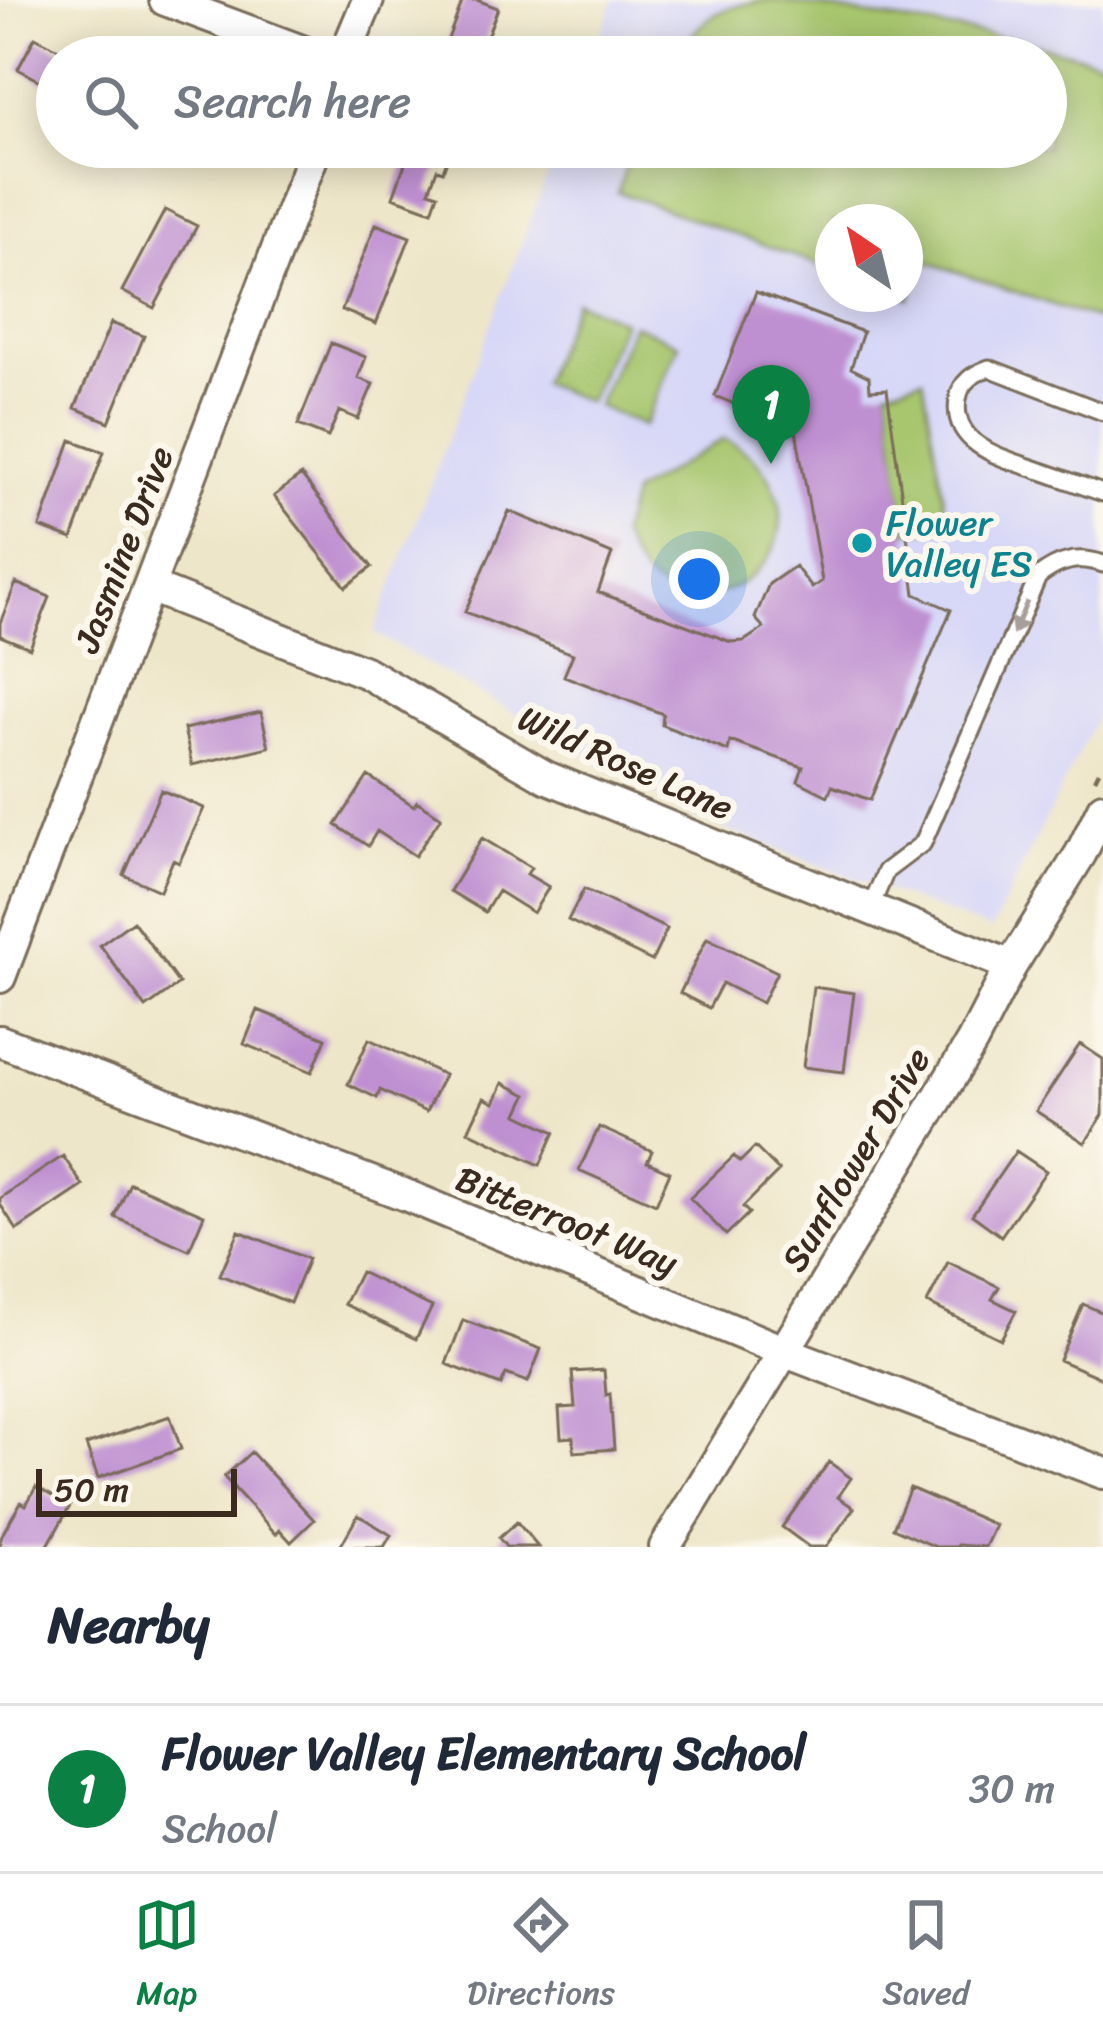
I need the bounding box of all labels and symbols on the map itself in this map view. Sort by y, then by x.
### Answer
north arrow [815,204,923,312]
pin: 1 [732,365,810,464]
street label: Jasmine Drive [54,437,193,664]
place label: Flower Valley ES [886,491,1032,596]
marker: Flower Valley ES [849,530,875,556]
your location [669,549,729,609]
one-way arrow [1009,601,1029,636]
street label: Wild Rose Lane [507,687,744,839]
street label: Sunflower Drive [763,1034,949,1285]
street label: Bitterroot Way [446,1147,688,1295]
scale bar [36,1463,237,1516]

